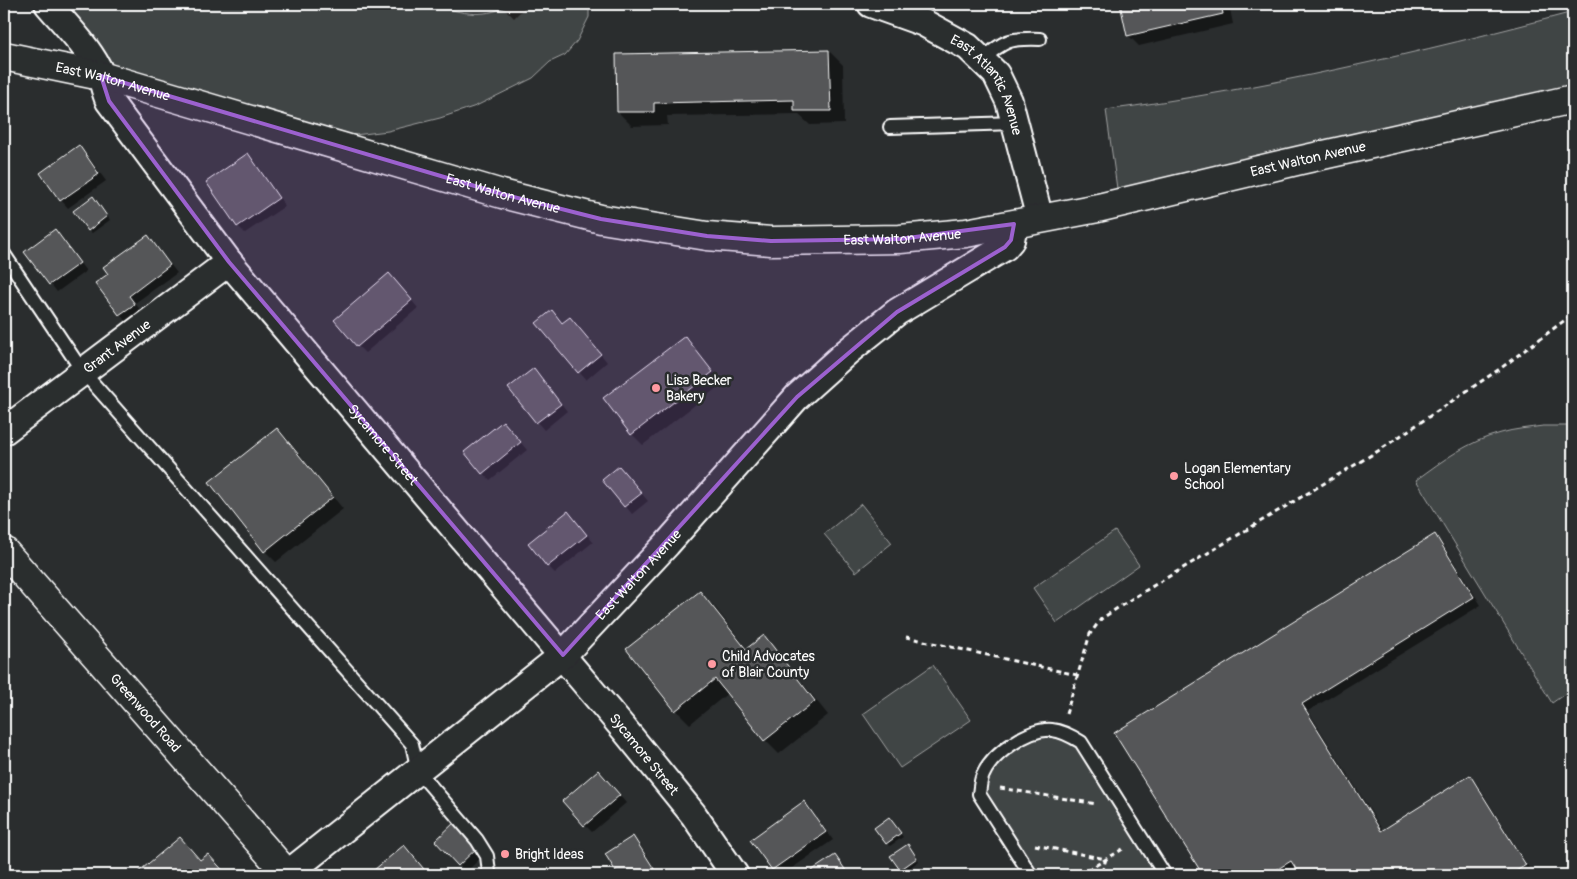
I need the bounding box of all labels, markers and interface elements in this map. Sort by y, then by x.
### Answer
street label: East Atlantic Avenue [948,31,1026,137]
street label: East Walton Avenue [54,58,172,104]
street label: East Walton Avenue [1249,137,1367,180]
street label: East Walton Avenue [444,170,562,217]
street label: East Walton Avenue [843,225,962,248]
street label: Grant Avenue [80,315,154,377]
place label: Lisa Becker Bakery [666,372,732,405]
marker: Lisa Becker Bakery [650,382,662,394]
street label: Sycamore Street [344,401,422,489]
place label: Logan Elementary School [1184,460,1291,493]
marker: Logan Elementary School [1168,470,1180,482]
street label: East Walton Avenue [592,526,685,623]
place label: Child Advocates of Blair County [722,648,816,681]
marker: Child Advocates of Blair County [706,658,718,670]
street label: Greenwood Road [107,670,185,756]
street label: Sycamore Street [606,710,683,799]
place label: Bright Ideas [515,846,584,863]
marker: Bright Ideas [499,848,511,860]

